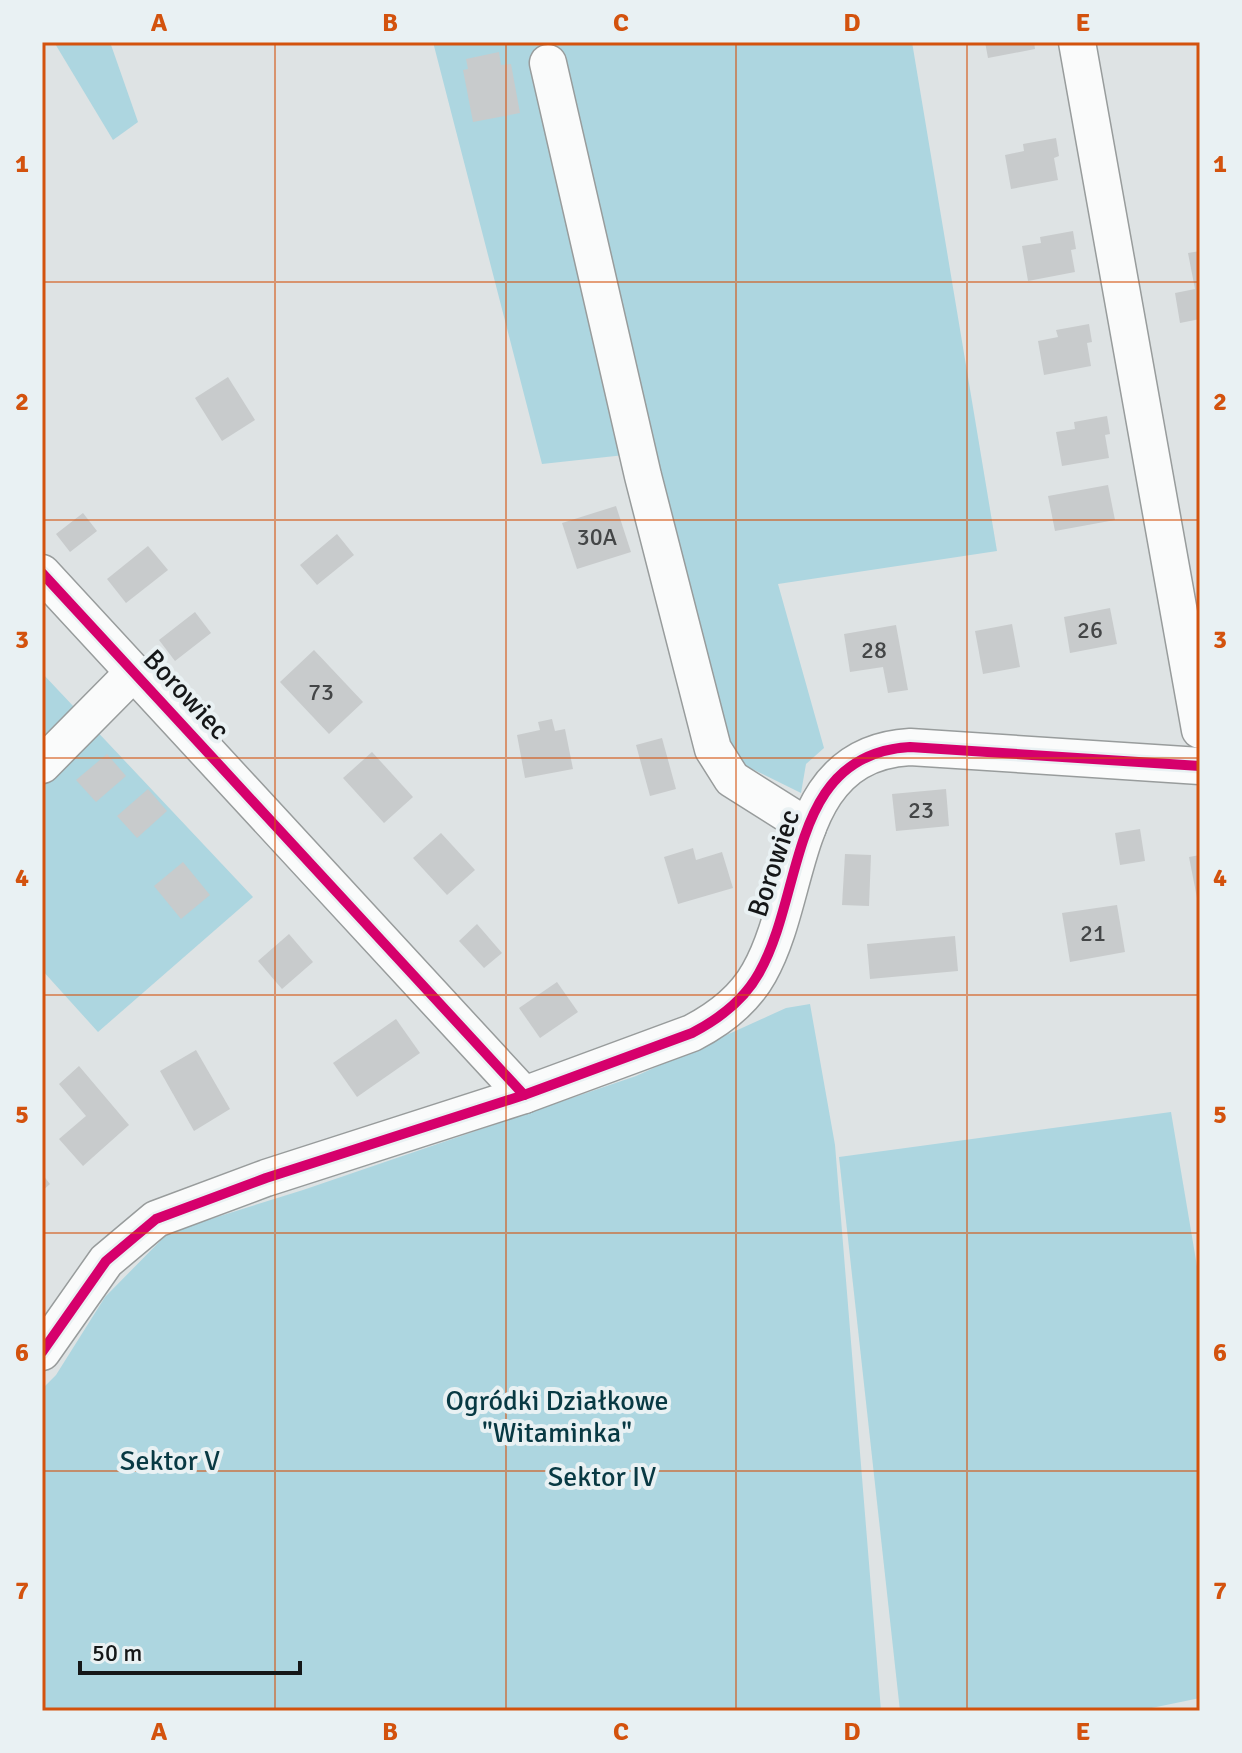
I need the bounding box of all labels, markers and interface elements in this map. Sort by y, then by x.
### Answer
text: A [151,7,168,39]
text: B [382,7,398,39]
text: C [613,7,629,39]
text: D [843,7,861,39]
text: E [1076,7,1090,39]
text: 1 [15,148,29,180]
text: 1 [1213,148,1227,180]
text: 2 [15,386,29,418]
text: 2 [1213,386,1227,418]
house number: 30A [577,522,618,552]
house number: 26 [1077,615,1103,645]
text: 3 [15,624,29,656]
text: 3 [1213,624,1227,656]
house number: 28 [861,635,887,665]
street label: Borowiec [136,643,237,747]
house number: 73 [308,677,334,707]
house number: 23 [908,795,934,825]
street label: Borowiec [741,805,807,921]
text: 4 [15,862,29,894]
text: 4 [1213,862,1227,894]
house number: 21 [1080,918,1106,948]
text: 5 [15,1099,29,1131]
text: 5 [1213,1099,1227,1131]
text: 6 [15,1337,29,1369]
text: 6 [1213,1337,1227,1369]
park label: Ogródki Działkowe "Witaminka" [445,1384,669,1450]
park label: Sektor V [120,1444,220,1478]
park label: Sektor IV [548,1460,656,1494]
text: 7 [15,1575,29,1607]
text: 7 [1213,1575,1227,1607]
scale bar [80,1625,300,1675]
text: 50 m [92,1638,142,1668]
text: A [151,1716,168,1748]
text: B [382,1716,398,1748]
text: C [613,1716,629,1748]
text: D [843,1716,861,1748]
text: E [1076,1716,1090,1748]

